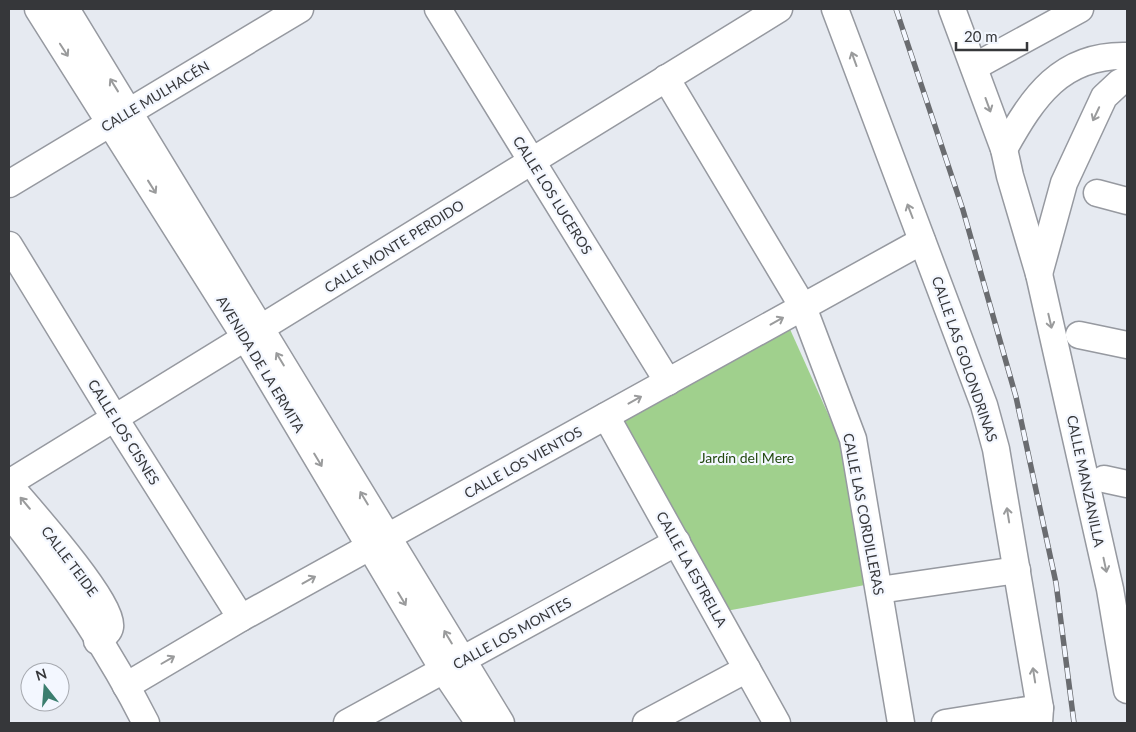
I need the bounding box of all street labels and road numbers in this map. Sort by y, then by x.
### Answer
street label: CALLE MULHACÉN [98,57,212,135]
street label: CALLE LOS LUCEROS [510,133,596,257]
street label: CALLE MONTE PERDIDO [321,196,467,296]
street label: CALLE LAS GOLONDRINAS [929,274,1001,444]
street label: AVENIDA DE LA ERMITA [213,293,309,436]
street label: CALLE LOS CISNES [85,376,163,488]
street label: CALLE MANZANILLA [1064,413,1108,549]
street label: CALLE LOS VIENTOS [461,423,585,501]
street label: CALLE LAS CORDILLERAS [840,432,888,596]
street label: CALLE LA ESTRELLA [653,508,731,630]
street label: CALLE TEIDE [38,523,102,599]
street label: CALLE LOS MONTES [450,593,574,673]

